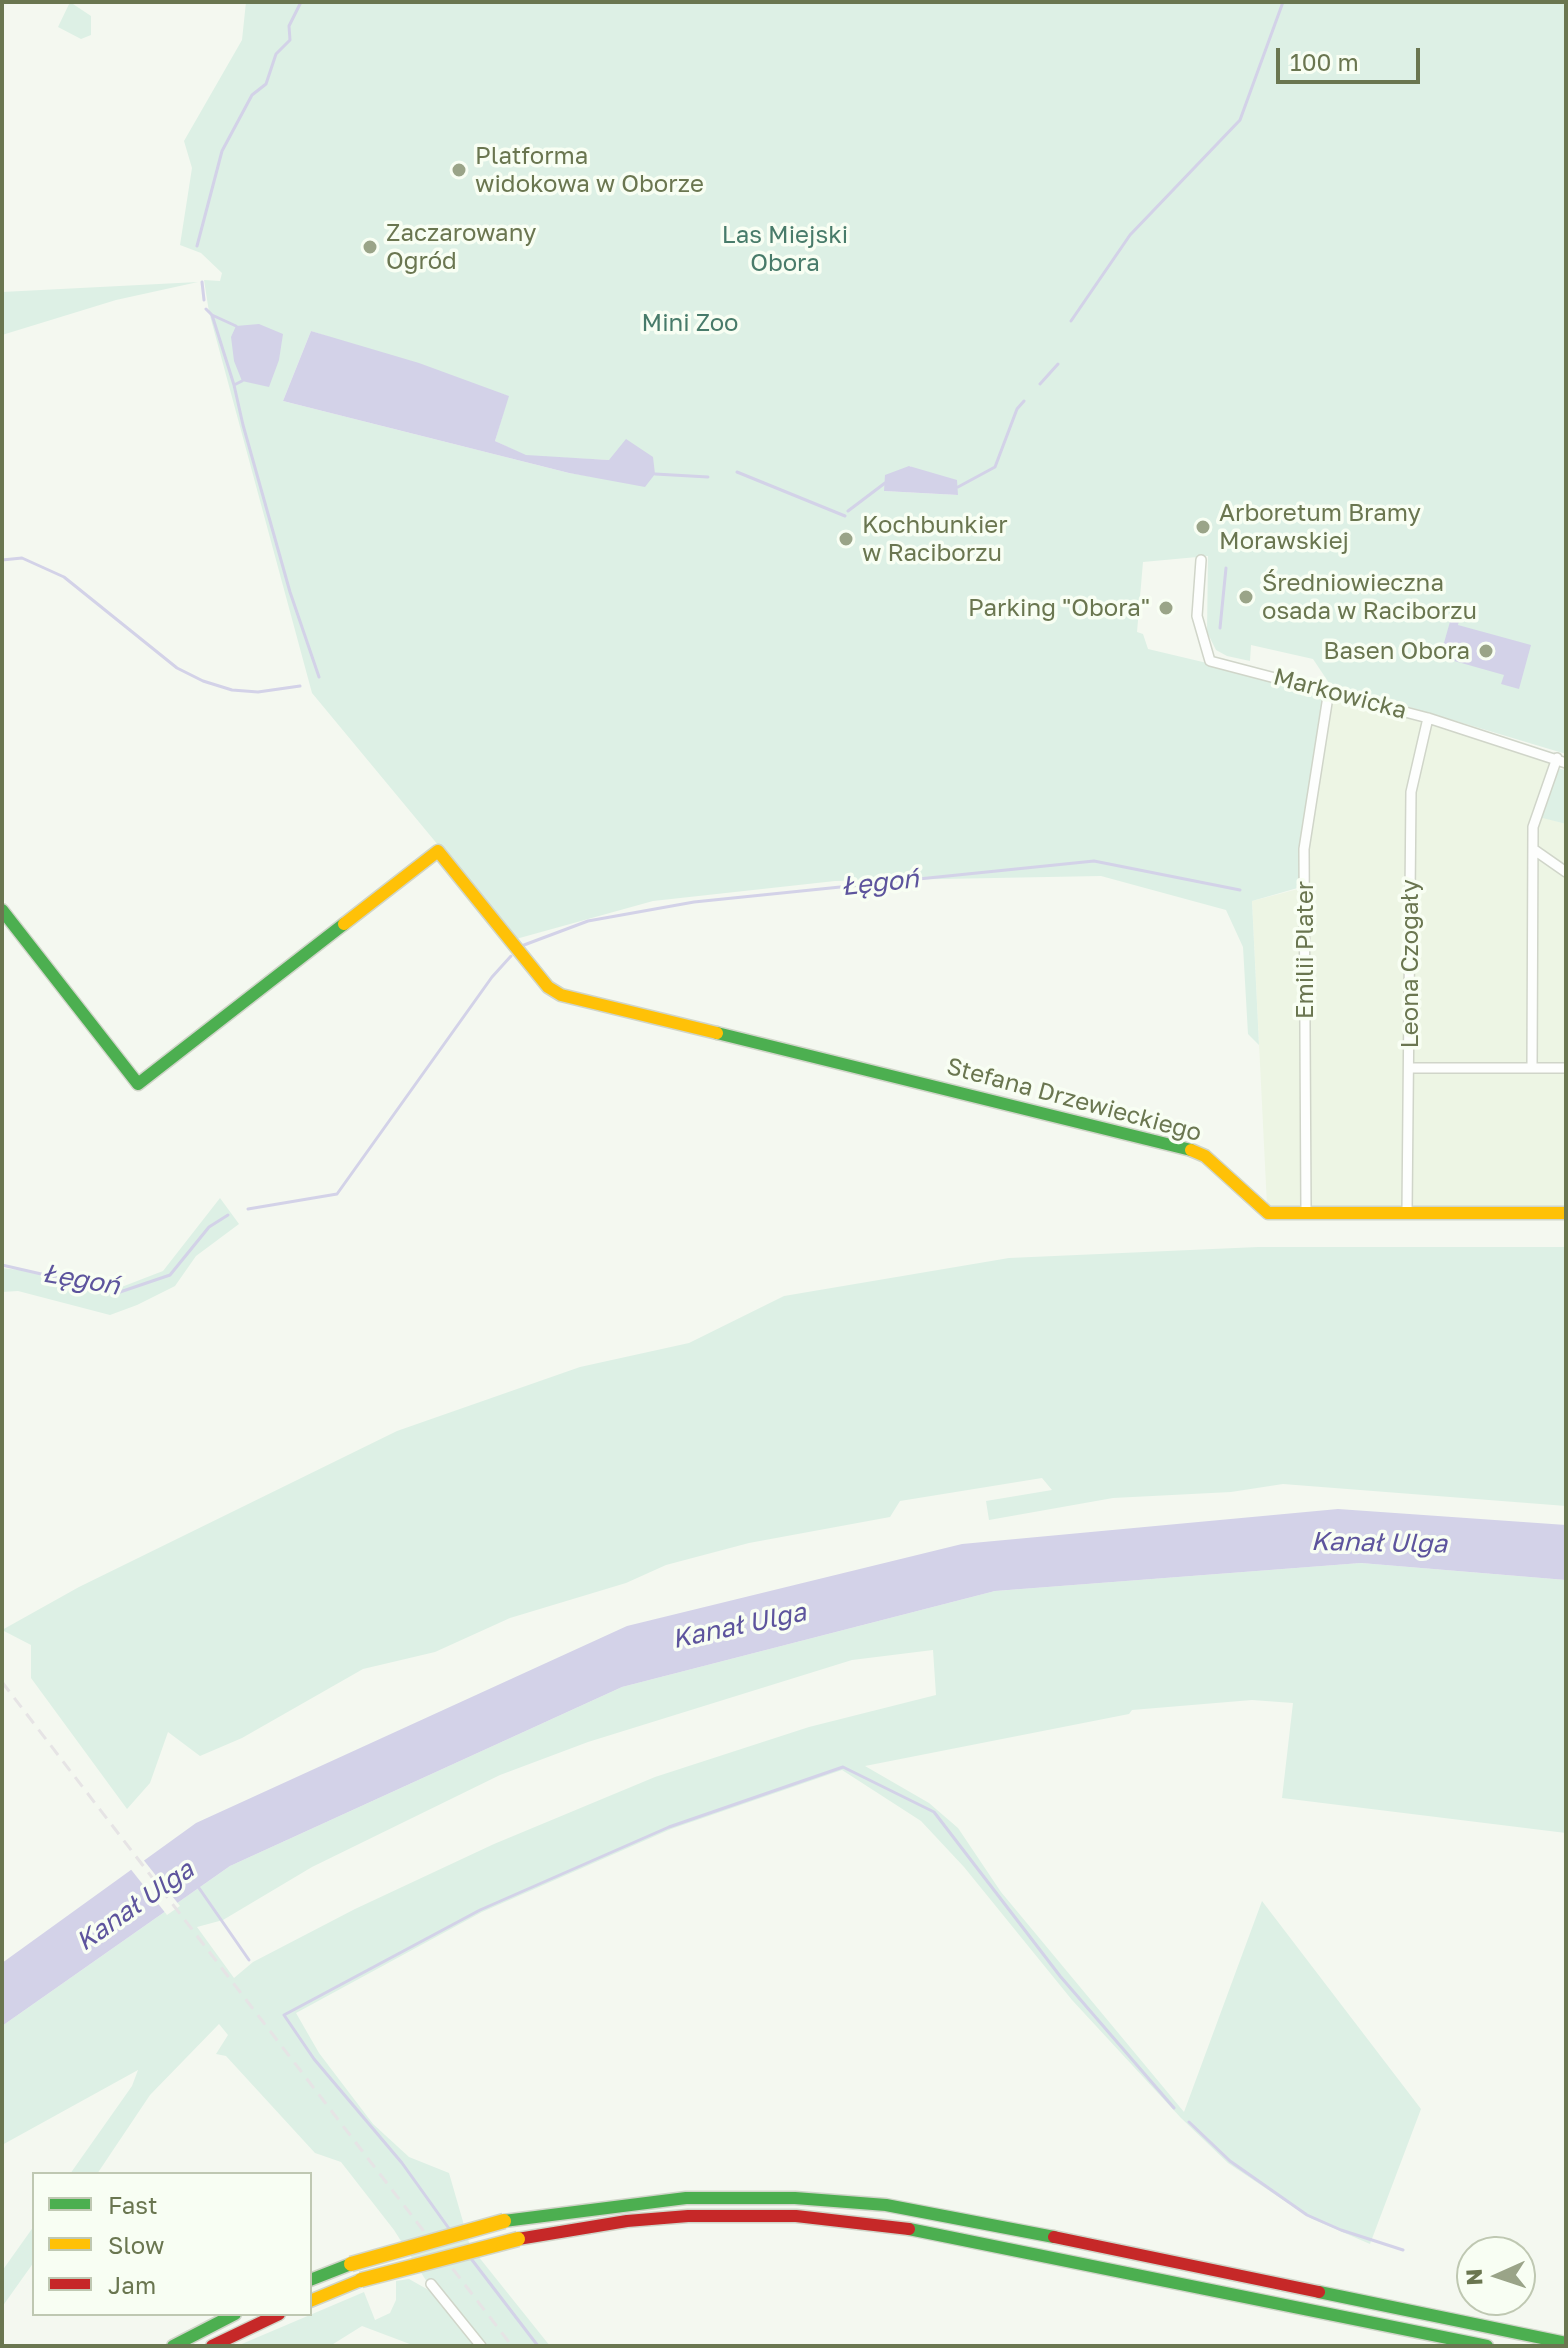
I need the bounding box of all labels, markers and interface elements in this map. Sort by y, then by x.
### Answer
scale bar [1280,32,1424,82]
text: 100 m [1290,47,1359,76]
place label: Platforma widokowa w Oborze [475,142,704,198]
marker: Platforma widokowa w Oborze [450,161,468,179]
place label: Zaczarowany Ogród [386,219,536,275]
park label: Las Miejski Obora [722,221,848,277]
marker: Zaczarowany Ogród [361,238,379,256]
park label: Mini Zoo [642,309,738,337]
place label: Arboretum Bramy Morawskiej [1219,499,1421,555]
place label: Kochbunkier w Raciborzu [862,511,1008,567]
marker: Arboretum Bramy Morawskiej [1194,518,1212,536]
marker: Kochbunkier w Raciborzu [837,530,855,548]
place label: Średniowieczna osada w Raciborzu [1262,569,1477,625]
marker: Średniowieczna osada w Raciborzu [1237,588,1255,606]
place label: Parking "Obora" [968,594,1150,622]
marker: Parking "Obora" [1157,599,1175,617]
place label: Basen Obora [1323,637,1470,665]
marker: Basen Obora [1477,642,1495,660]
street label: Markowicka [1270,662,1410,726]
water label: Łęgoń [840,863,920,903]
street label: Leona Czogały [1396,879,1424,1049]
street label: Emilii Plater [1291,881,1319,1019]
street label: Stefana Drzewieckiego [943,1052,1205,1148]
water label: Łęgoń [40,1258,122,1302]
water label: Kanał Ulga [1311,1526,1447,1560]
water label: Kanał Ulga [669,1597,809,1655]
water label: Kanał Ulga [70,1854,200,1958]
legend [32,2172,312,2316]
text: Fast [108,2190,158,2219]
text: Slow [108,2230,164,2259]
north arrow [1456,2236,1536,2316]
text: N [1460,2268,1487,2286]
text: Jam [108,2270,156,2299]

